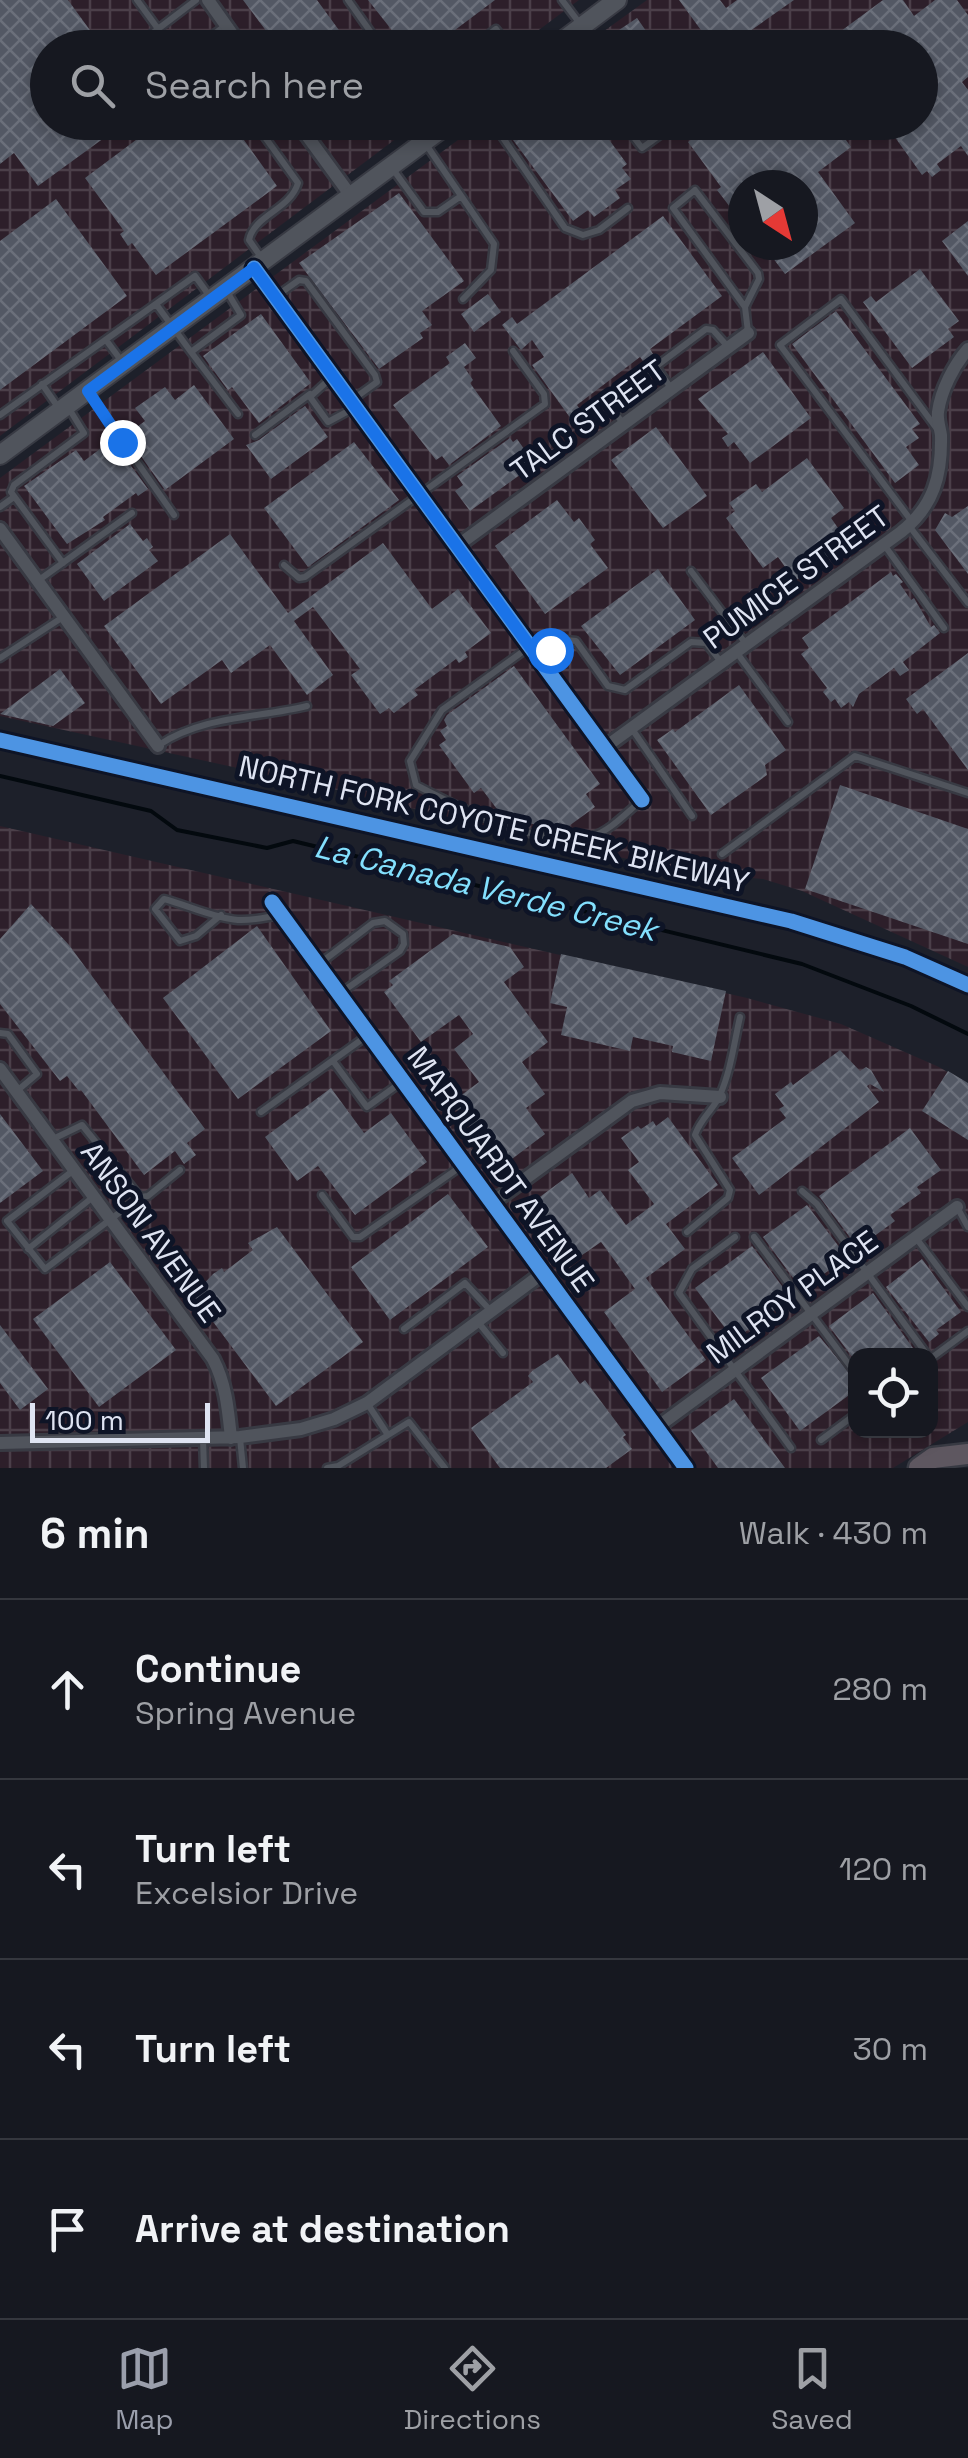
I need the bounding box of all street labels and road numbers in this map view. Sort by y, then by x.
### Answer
street label: TALC STREET [503,351,673,489]
street label: PUMICE STREET [695,496,897,658]
street label: NORTH FORK COYOTE CREEK BIKEWAY [235,746,753,902]
street label: MARQUARDT AVENUE [399,1039,603,1299]
street label: ANSON AVENUE [72,1134,230,1330]
street label: MILROY PLACE [699,1222,885,1372]

